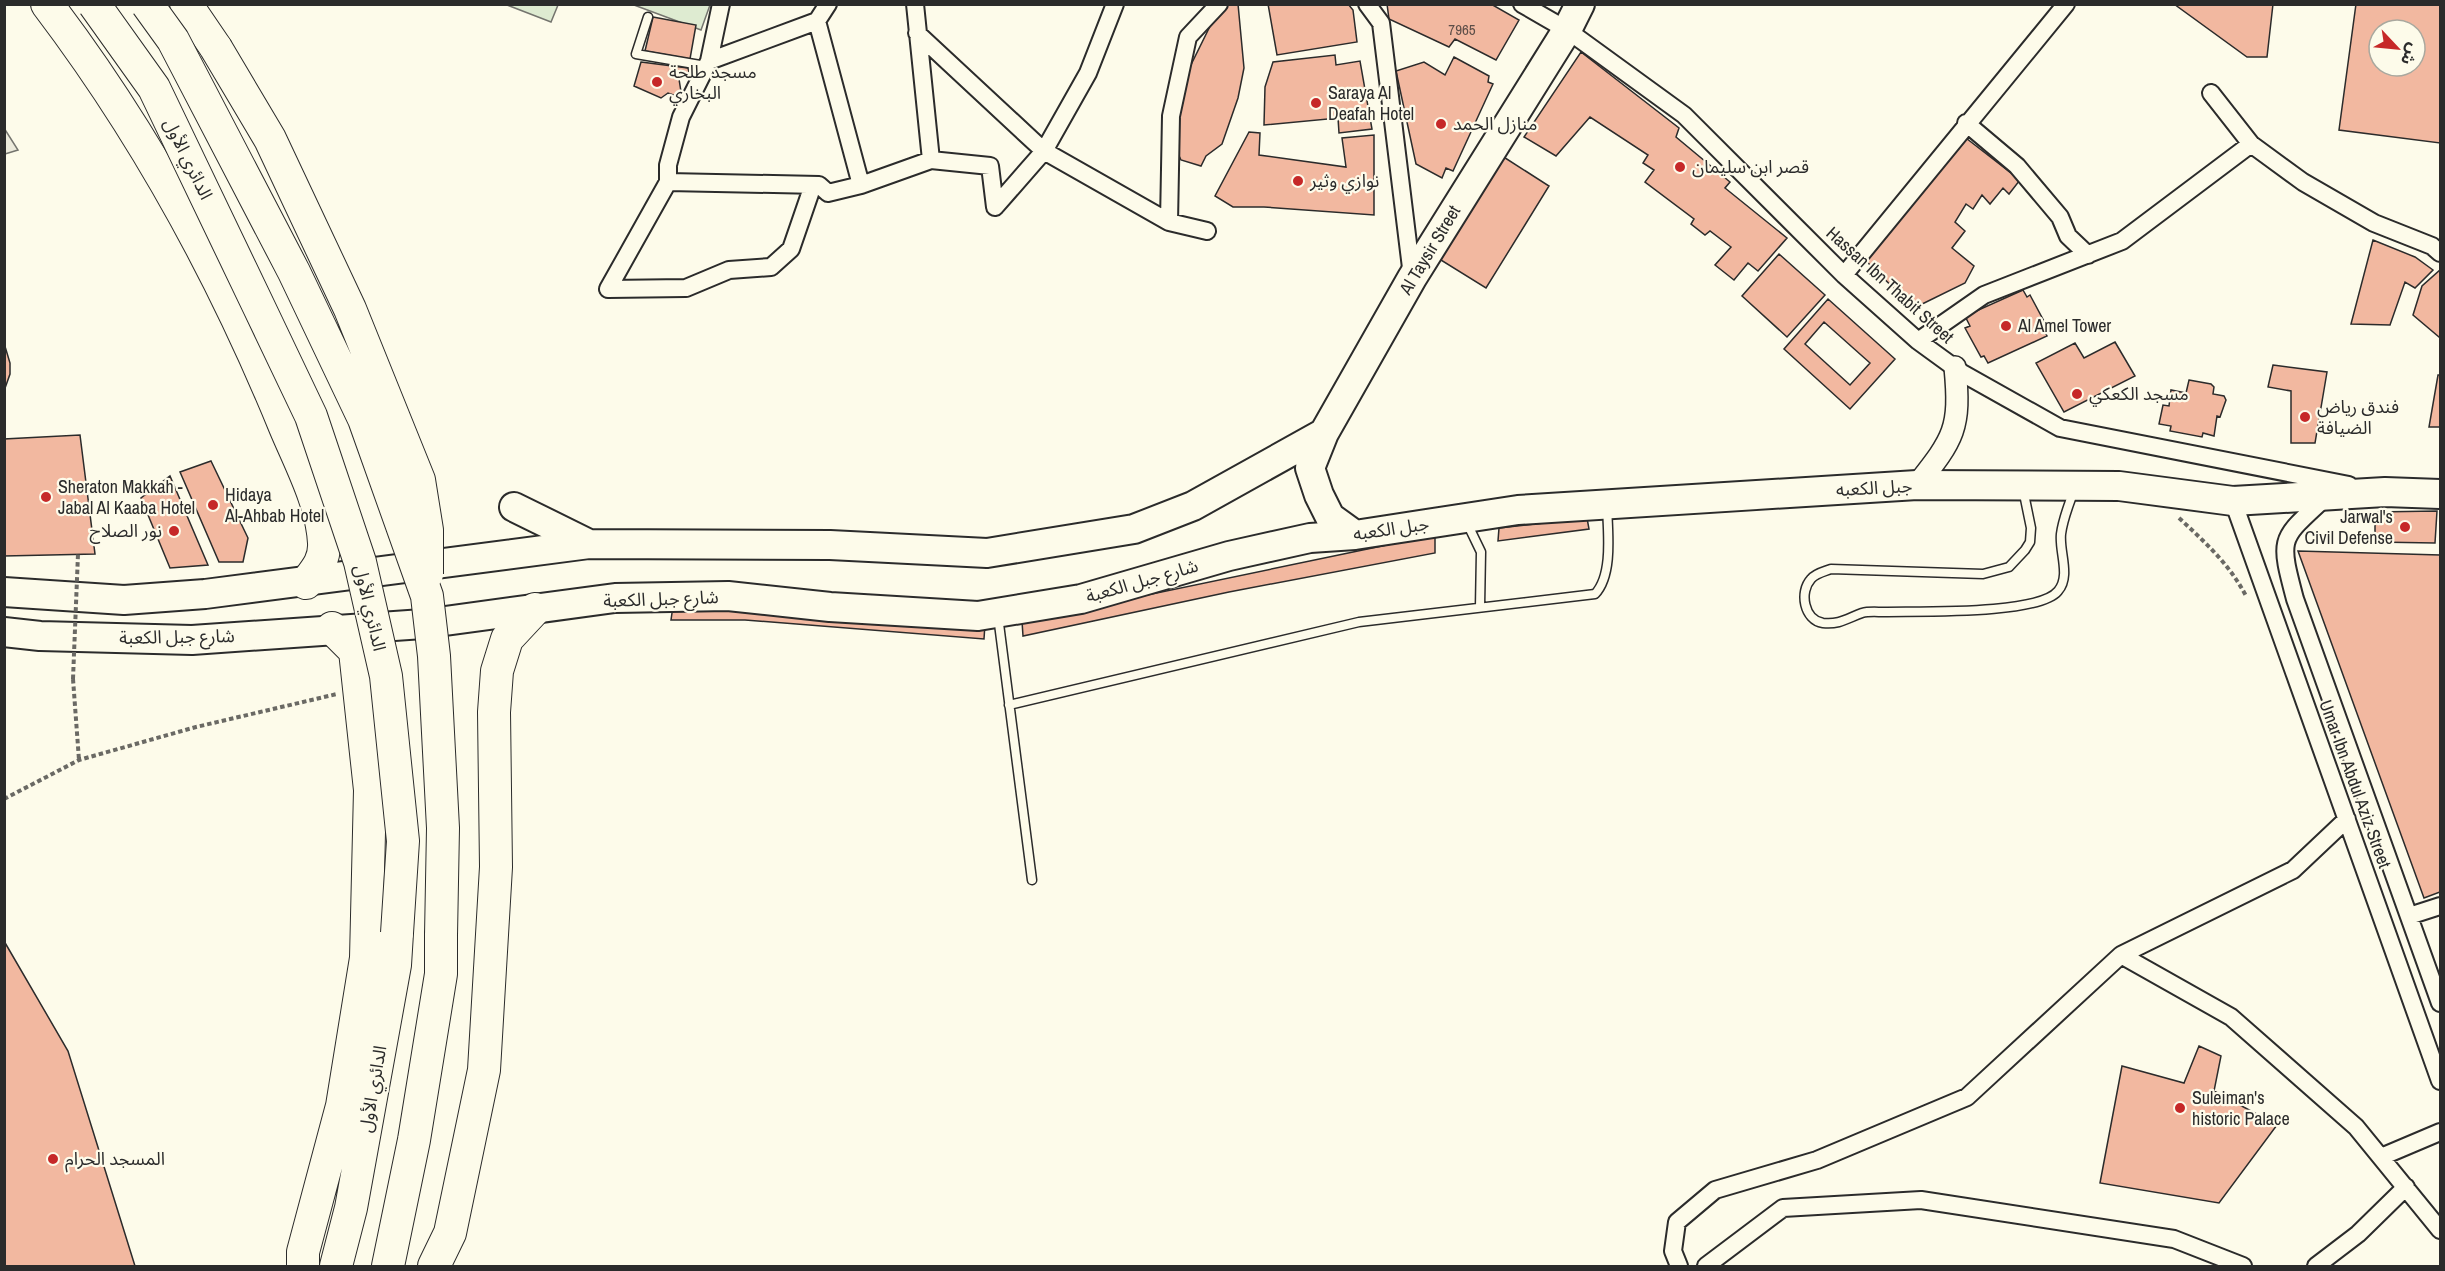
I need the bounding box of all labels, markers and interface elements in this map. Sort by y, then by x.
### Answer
north arrow [2367,18,2427,78]
house number: 7965 [1448,19,1476,40]
text: ش [2396,40,2425,69]
place label: مسجد طلحة البخاري [669,59,757,106]
marker: مسجد طلحة البخاري [650,75,664,89]
place label: Saraya Al Deafah Hotel [1328,80,1414,126]
marker: Saraya Al Deafah Hotel [1309,96,1323,110]
place label: منازل الحمد [1453,111,1538,136]
street label: الدائري الأول [157,114,219,204]
marker: منازل الحمد [1434,117,1448,131]
place label: قصر ابن سليمان [1692,154,1809,179]
marker: قصر ابن سليمان [1673,160,1687,174]
place label: نوازي وثير [1309,168,1379,194]
marker: نوازي وثير [1291,174,1305,188]
street label: Al Taysir Street [1393,200,1466,300]
street label: Hassan Ibn Thabit Street [1821,221,1960,349]
place label: Al Amel Tower [2017,313,2111,338]
marker: Al Amel Tower [1999,319,2013,333]
place label: مسجد الكعكي [2089,381,2189,407]
marker: مسجد الكعكي [2070,387,2084,401]
place label: فندق رياض الضيافة [2317,394,2399,440]
marker: فندق رياض الضيافة [2298,410,2312,424]
street label: جبل الكعبه [1835,473,1913,502]
place label: Sheraton Makkah - Jabal Al Kaaba Hotel [58,474,195,520]
place label: Hidaya Al-Ahbab Hotel [224,482,324,528]
marker: Sheraton Makkah - Jabal Al Kaaba Hotel [39,490,53,504]
marker: Hidaya Al-Ahbab Hotel [206,498,220,512]
place label: Jarwal's Civil Defense [2304,504,2393,550]
street label: جبل الكعبه [1351,511,1431,546]
place label: نور الصلاح [90,518,162,544]
marker: Jarwal's Civil Defense [2398,520,2412,534]
marker: نور الصلاح [167,524,181,538]
street label: شارع جبل الكعبة [1083,553,1201,610]
street label: الدائري الأول [347,562,393,654]
street label: شارع جبل الكعبة [603,584,719,615]
street label: شارع جبل الكعبة [119,623,235,652]
street label: Umar Ibn Abdul Aziz Street [2313,696,2398,871]
street label: الدائري الأول [353,1043,394,1135]
place label: Suleiman's historic Palace [2192,1085,2290,1131]
marker: Suleiman's historic Palace [2173,1101,2187,1115]
place label: المسجد الحرام [65,1146,165,1173]
marker: المسجد الحرام [46,1152,60,1166]

